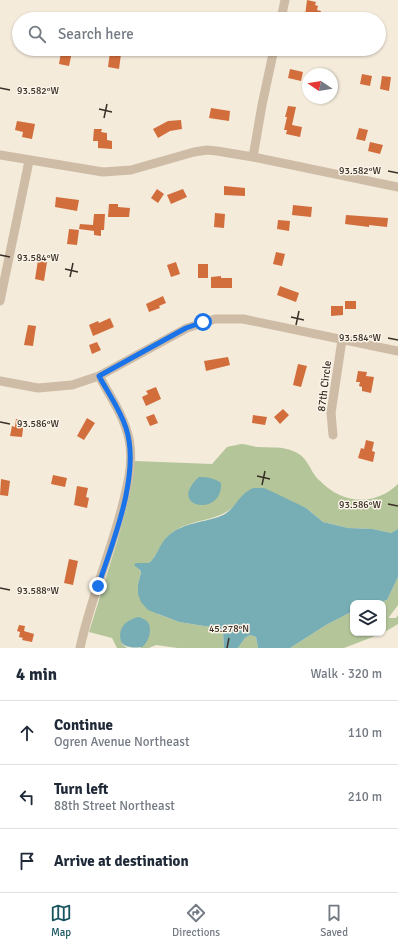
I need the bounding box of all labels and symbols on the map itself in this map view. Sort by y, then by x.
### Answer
north arrow [302,68,338,104]
text: 93.582°W [17,85,59,97]
text: 93.582°W [339,165,381,177]
text: 93.584°W [17,252,59,264]
route start [194,313,212,331]
text: 93.584°W [339,332,381,344]
street label: 87th Circle [315,360,334,412]
text: 93.586°W [17,418,59,430]
text: 93.586°W [339,499,381,511]
route end [89,577,107,595]
text: 93.588°W [17,585,59,597]
text: 45.278°N [209,623,249,635]

